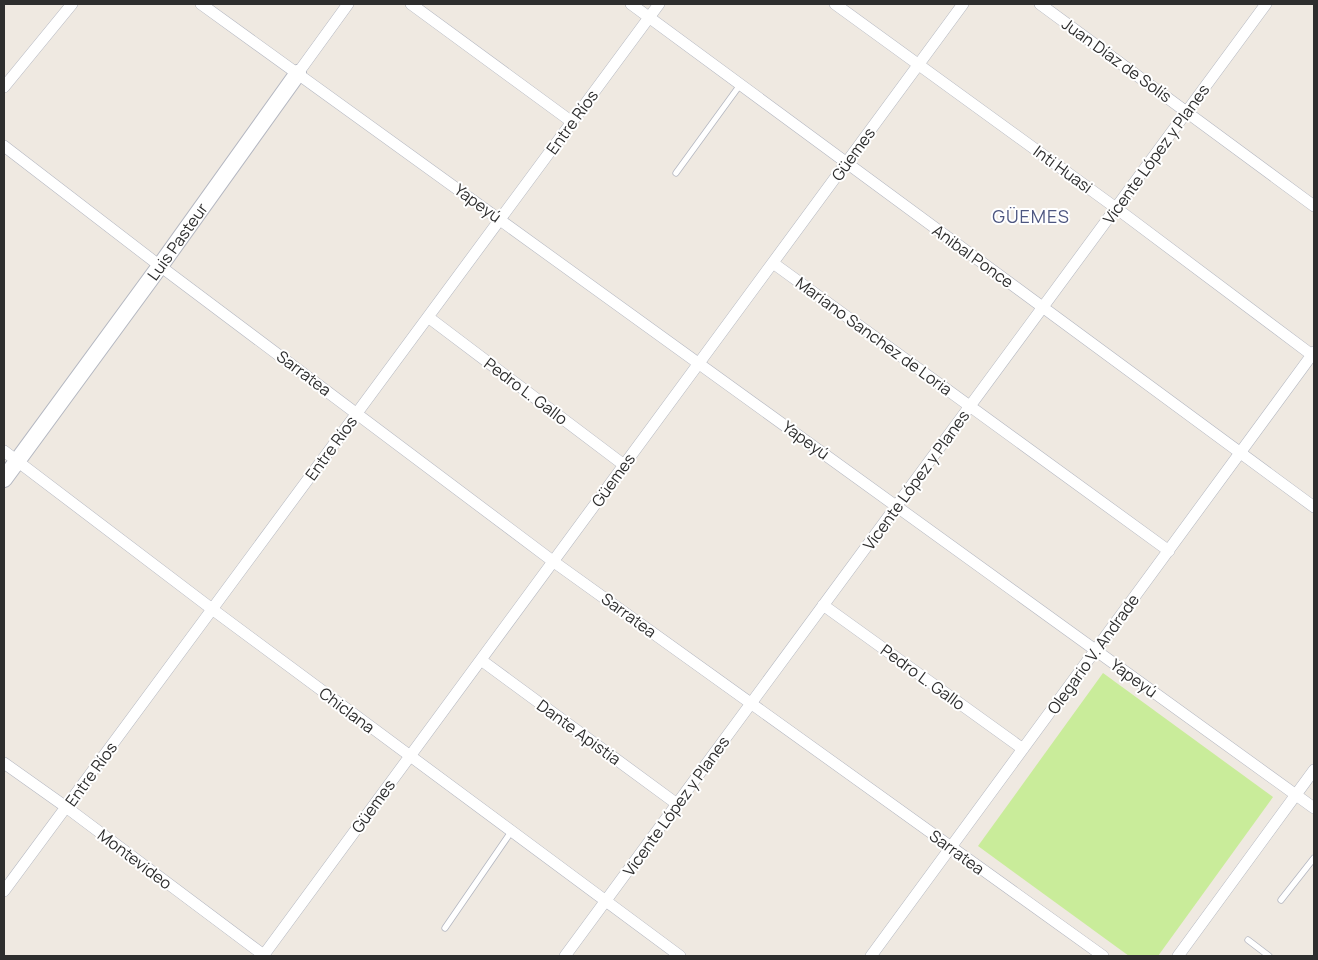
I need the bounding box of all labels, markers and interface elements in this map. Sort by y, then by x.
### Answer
street label: Juan Díaz de Solís [1058,13,1176,107]
street label: Vicente López y Planes [1098,79,1214,229]
street label: Entre Ríos [541,85,603,159]
street label: Güemes [826,123,880,185]
street label: Inti Huasi [1029,140,1097,198]
street label: Yapeyú [450,178,506,228]
street label: Luis Pasteur [142,198,213,285]
district label: GÜEMES [992,204,1070,228]
street label: Anibal Ponce [928,219,1018,293]
street label: Mariano Sanchez de Loria [791,272,957,400]
street label: Sarratea [272,345,336,401]
street label: Pedro L. Gallo [480,352,572,430]
street label: Vicente López y Planes [858,405,974,555]
street label: Entre Ríos [300,411,362,485]
street label: Yapeyú [778,415,834,465]
street label: Güemes [586,449,640,511]
street label: Sarratea [597,588,661,642]
street label: Olegario V. Andrade [1042,590,1144,718]
street label: Pedro L. Gallo [876,639,970,715]
street label: Yapeyú [1106,653,1162,703]
street label: Chiclana [315,682,379,738]
street label: Dante Apistia [533,694,625,770]
street label: Vicente López y Planes [618,731,734,881]
street label: Entre Ríos [60,737,122,811]
street label: Güemes [346,775,400,837]
street label: Montevideo [93,824,177,894]
street label: Sarratea [925,825,989,879]

